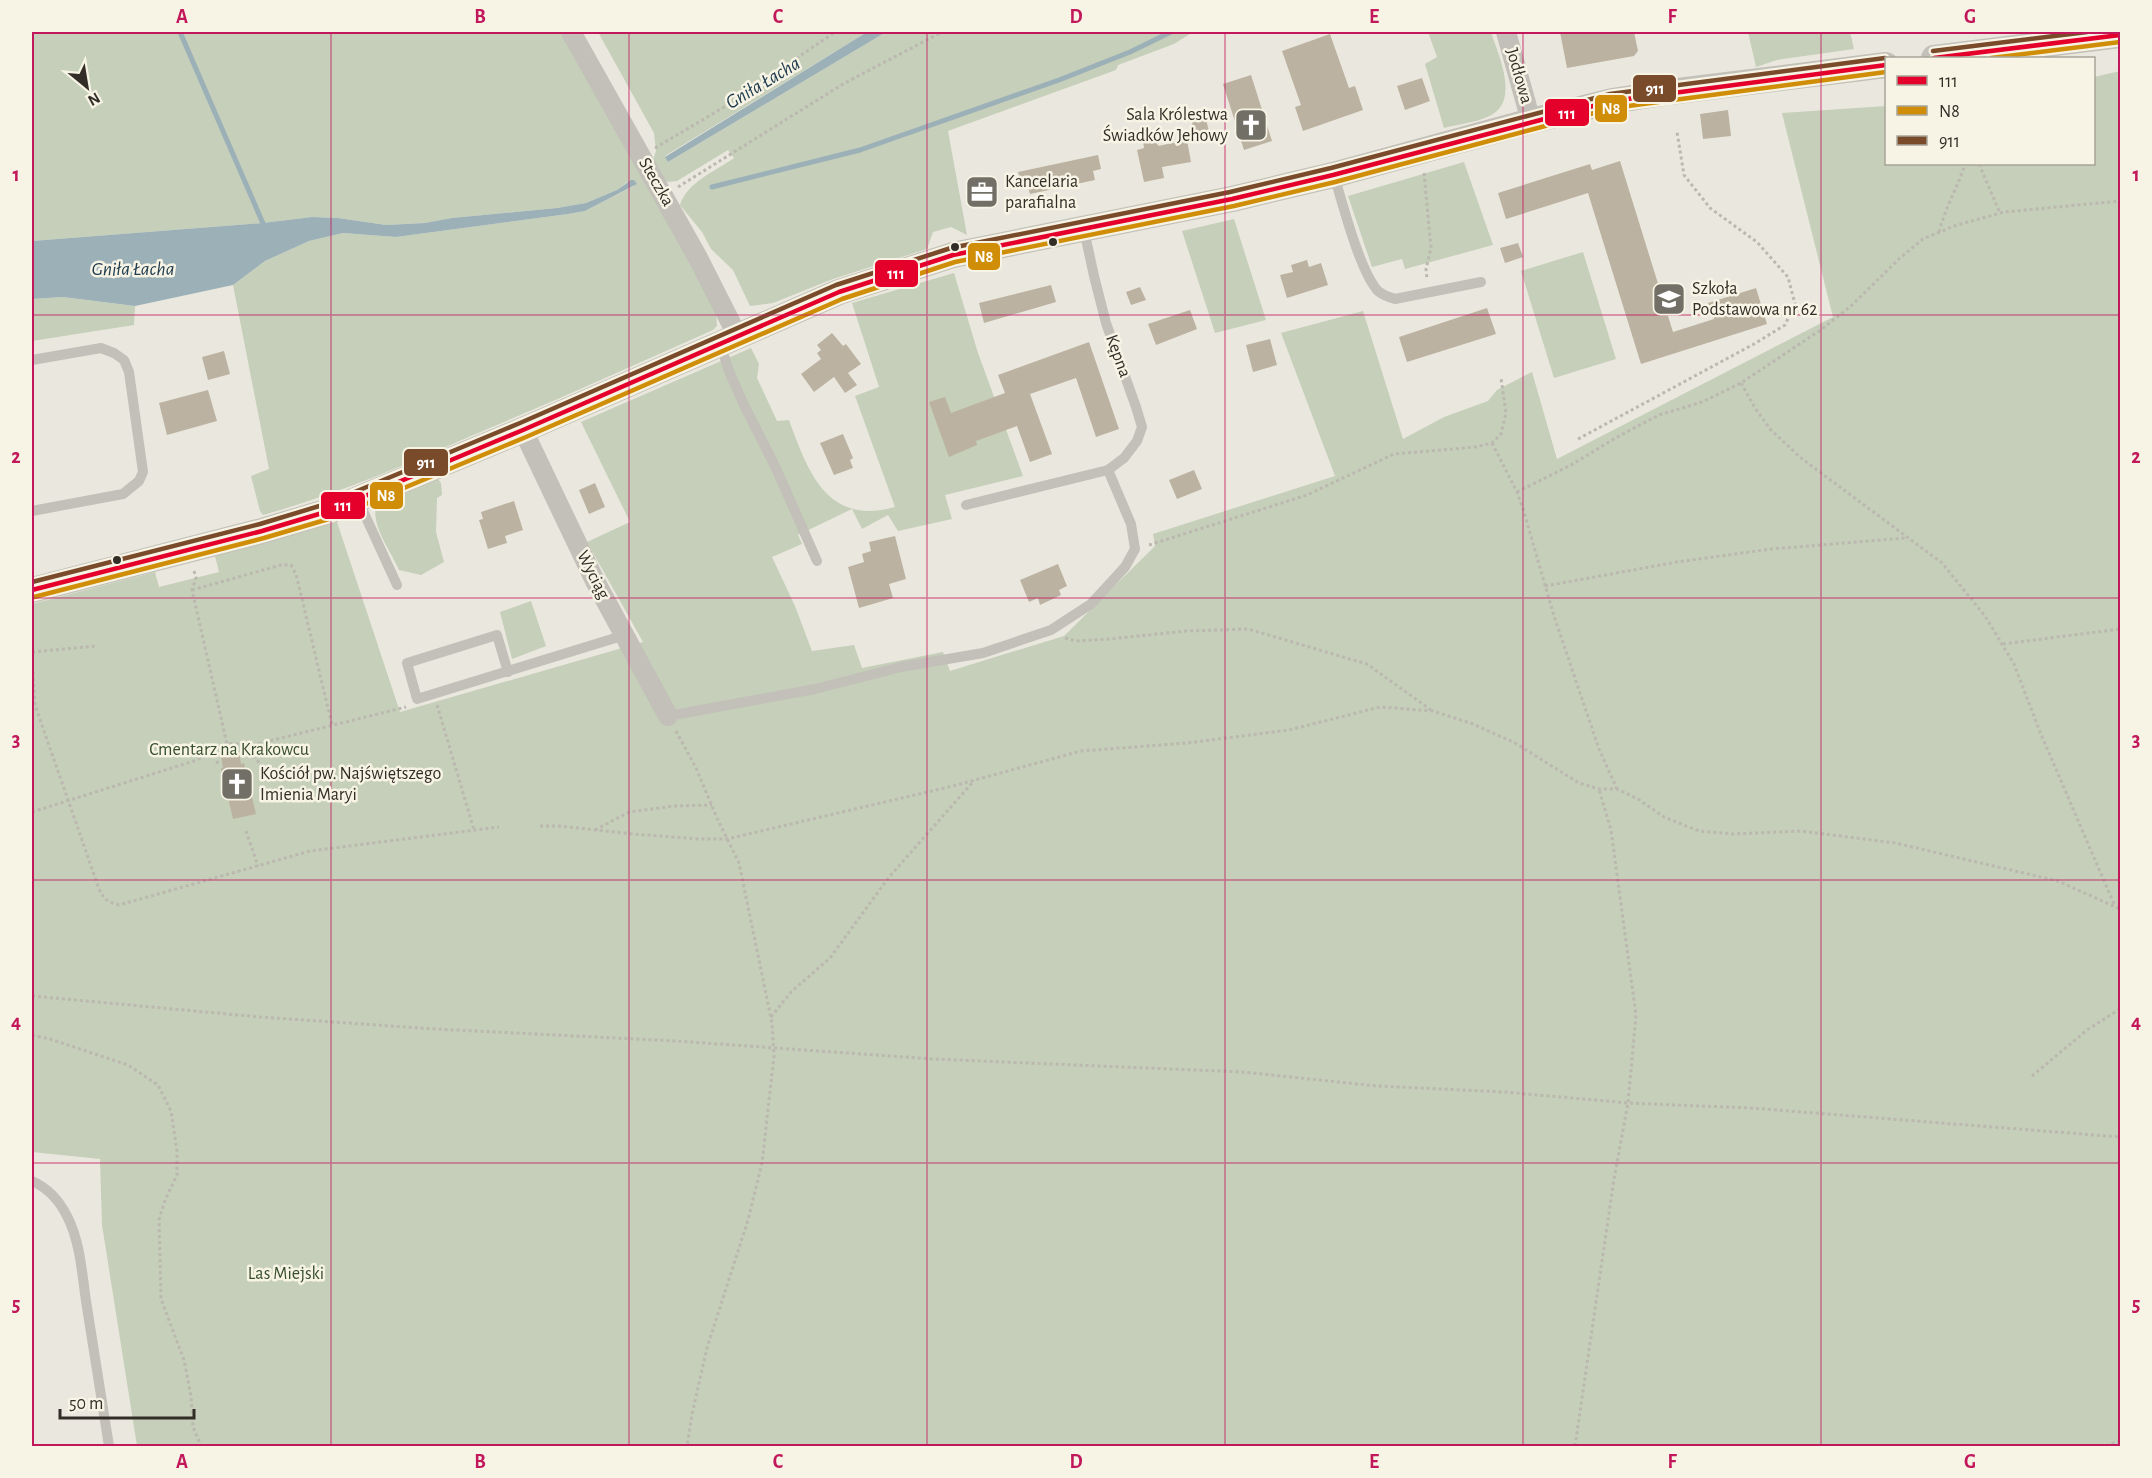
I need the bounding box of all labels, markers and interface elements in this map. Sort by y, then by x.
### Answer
text: A [176,7,188,27]
text: B [474,7,486,27]
text: C [773,7,784,27]
text: D [1069,7,1083,27]
text: E [1369,7,1379,27]
text: F [1667,7,1677,27]
text: G [1964,7,1976,27]
street label: Jodłowa [1503,46,1535,106]
water label: Gniła Łacha [722,53,804,113]
north arrow [57,57,117,117]
legend [1885,57,2095,165]
text: 111 [1939,73,1958,91]
line badge: 911 [1632,74,1677,103]
text: 911 [1645,81,1665,97]
text: N [85,89,103,109]
line badge: N8 [1594,94,1628,123]
line badge: 111 [1544,98,1590,127]
text: N8 [1601,101,1621,117]
text: N8 [1939,103,1960,121]
place label: Sala Królestwa Świadków Jehowy [1103,106,1228,145]
text: 111 [1558,106,1576,122]
church icon: Sala Królestwa Świadków Jehowy [1233,107,1269,143]
text: 911 [1939,133,1960,151]
street label: Steczka [635,155,677,209]
text: 1 [12,165,20,185]
text: 1 [2132,165,2140,185]
place label: Kancelaria parafialna [1005,173,1078,212]
office icon: Kancelaria parafialna [964,174,1000,210]
unlabelled marker [1047,236,1059,248]
unlabelled marker [949,241,961,253]
line badge: N8 [967,242,1001,271]
text: N8 [974,249,994,265]
water label: Gniła Łacha [92,259,174,279]
line badge: 111 [874,259,919,288]
text: 111 [887,266,905,282]
place label: Szkoła Podstawowa nr 62 [1692,280,1817,319]
school or university icon: Szkoła Podstawowa nr 62 [1651,281,1687,317]
street label: Kępna [1102,332,1134,380]
text: 2 [11,447,21,467]
text: 2 [2131,447,2141,467]
line badge: 911 [403,448,449,477]
text: 911 [416,455,436,471]
line badge: N8 [369,481,404,510]
text: N8 [376,488,396,504]
line badge: 111 [320,491,366,520]
text: 111 [334,498,352,514]
street label: Wyciąg [573,548,613,602]
unlabelled marker [111,554,123,566]
text: 3 [12,730,20,750]
text: 3 [2132,730,2140,750]
park label: Cmentarz na Krakowcu [149,741,309,759]
place label: Kościół pw. Najświętszego Imienia Maryi [260,765,441,804]
church icon: Kościół pw. Najświętszego Imienia Maryi [219,766,255,802]
text: 4 [11,1012,21,1032]
text: 4 [2131,1012,2141,1032]
park label: Las Miejski [248,1265,324,1283]
text: 5 [12,1295,20,1315]
text: 5 [2132,1295,2140,1315]
scale bar [60,1382,194,1420]
text: 50 m [69,1395,103,1413]
text: A [176,1452,188,1472]
text: B [474,1452,486,1472]
text: C [773,1452,784,1472]
text: D [1069,1452,1083,1472]
text: E [1369,1452,1379,1472]
text: F [1667,1452,1677,1472]
text: G [1964,1452,1976,1472]

